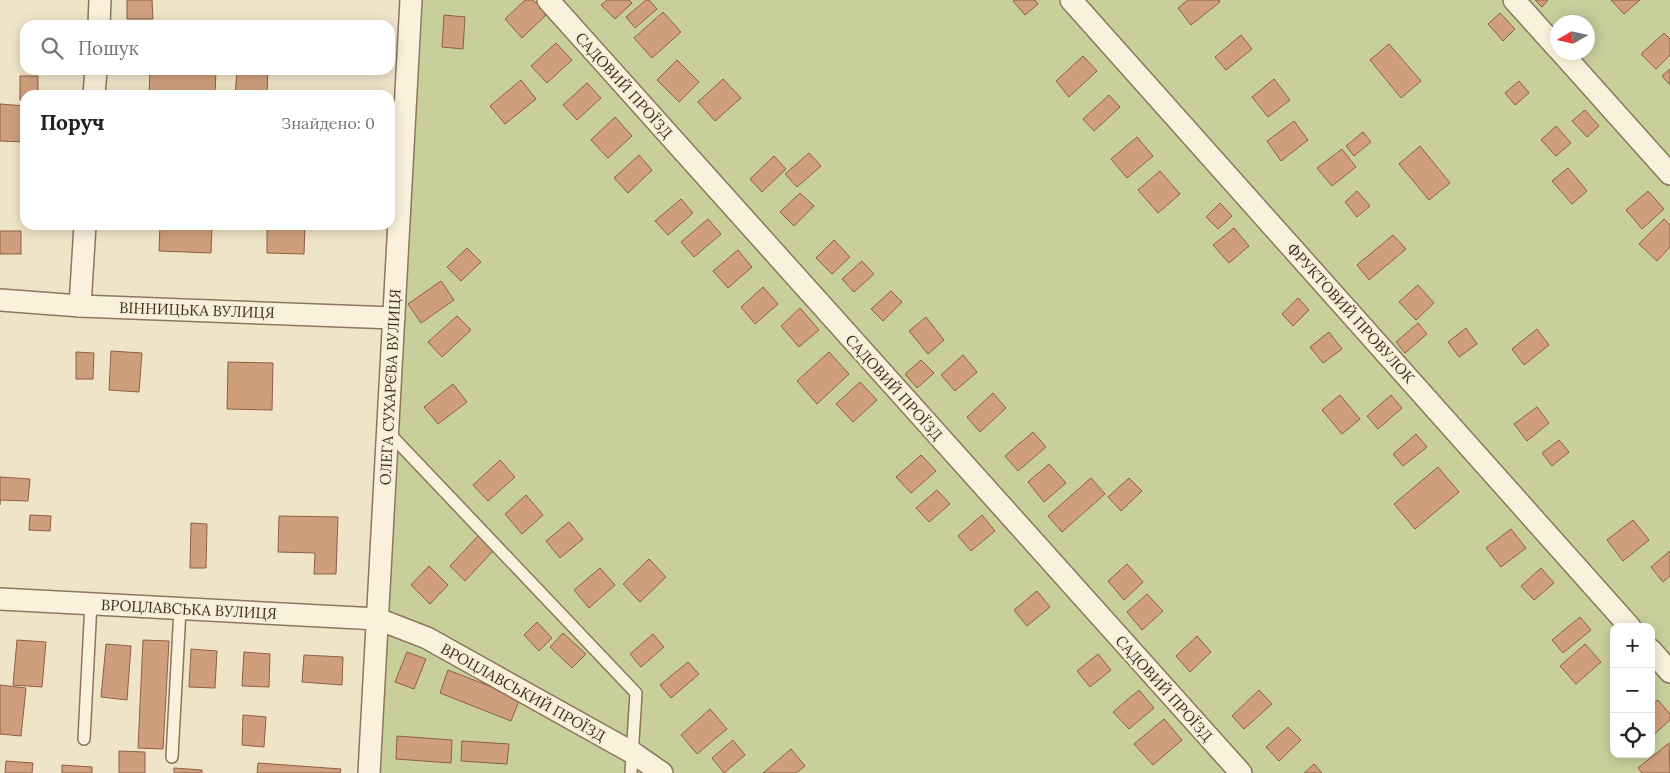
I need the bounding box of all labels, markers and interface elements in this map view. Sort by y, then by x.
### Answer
north arrow [1550,15,1595,60]
search box [20,20,395,75]
street label: САДОВИЙ ПРОЇЗД [572,28,676,142]
icon: search [38,34,66,62]
text: Пошук [78,36,139,60]
text: Поруч [40,109,105,136]
text: Знайдено: 0 [281,113,375,133]
street label: ФРУКТОВИЙ ПРОВУЛОК [1283,239,1419,387]
street label: ОЛЕГА СУХАРЄВА ВУЛИЦЯ [375,288,405,486]
street label: ВІННИЦЬКА ВУЛИЦЯ [119,298,275,322]
street label: САДОВИЙ ПРОЇЗД [842,330,946,444]
street label: ВРОЦЛАВСЬКА ВУЛИЦЯ [101,595,277,623]
map controls [1610,623,1655,758]
button: + [1610,623,1655,668]
street label: САДОВИЙ ПРОЇЗД [1112,631,1216,745]
street label: ВРОЦЛАВСЬКИЙ ПРОЇЗД [437,639,609,745]
button: − [1610,668,1655,713]
button: locate [1610,713,1655,758]

